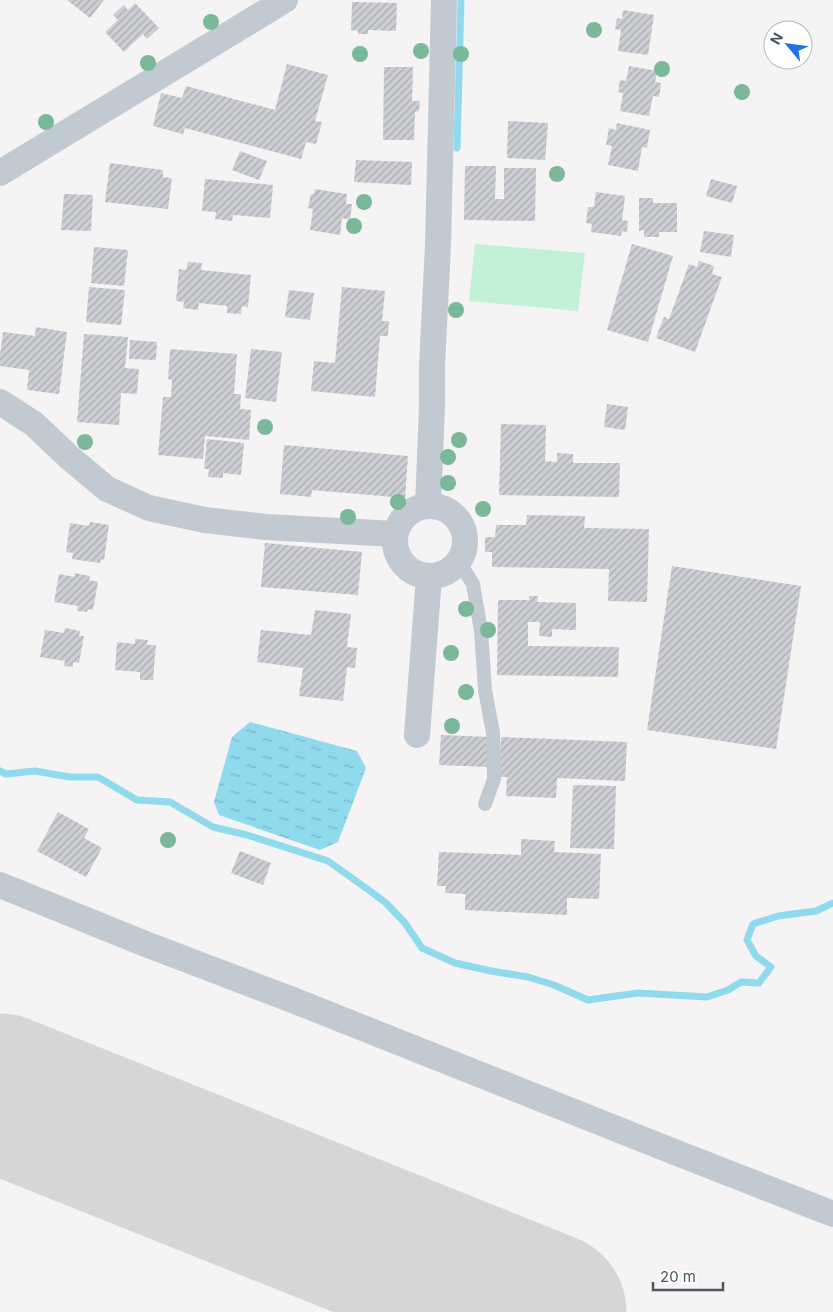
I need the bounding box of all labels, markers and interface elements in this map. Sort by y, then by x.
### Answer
north arrow [763,20,813,70]
text: N [766,30,786,47]
scale bar [653,1260,723,1292]
text: 20 m [660,1267,696,1286]

